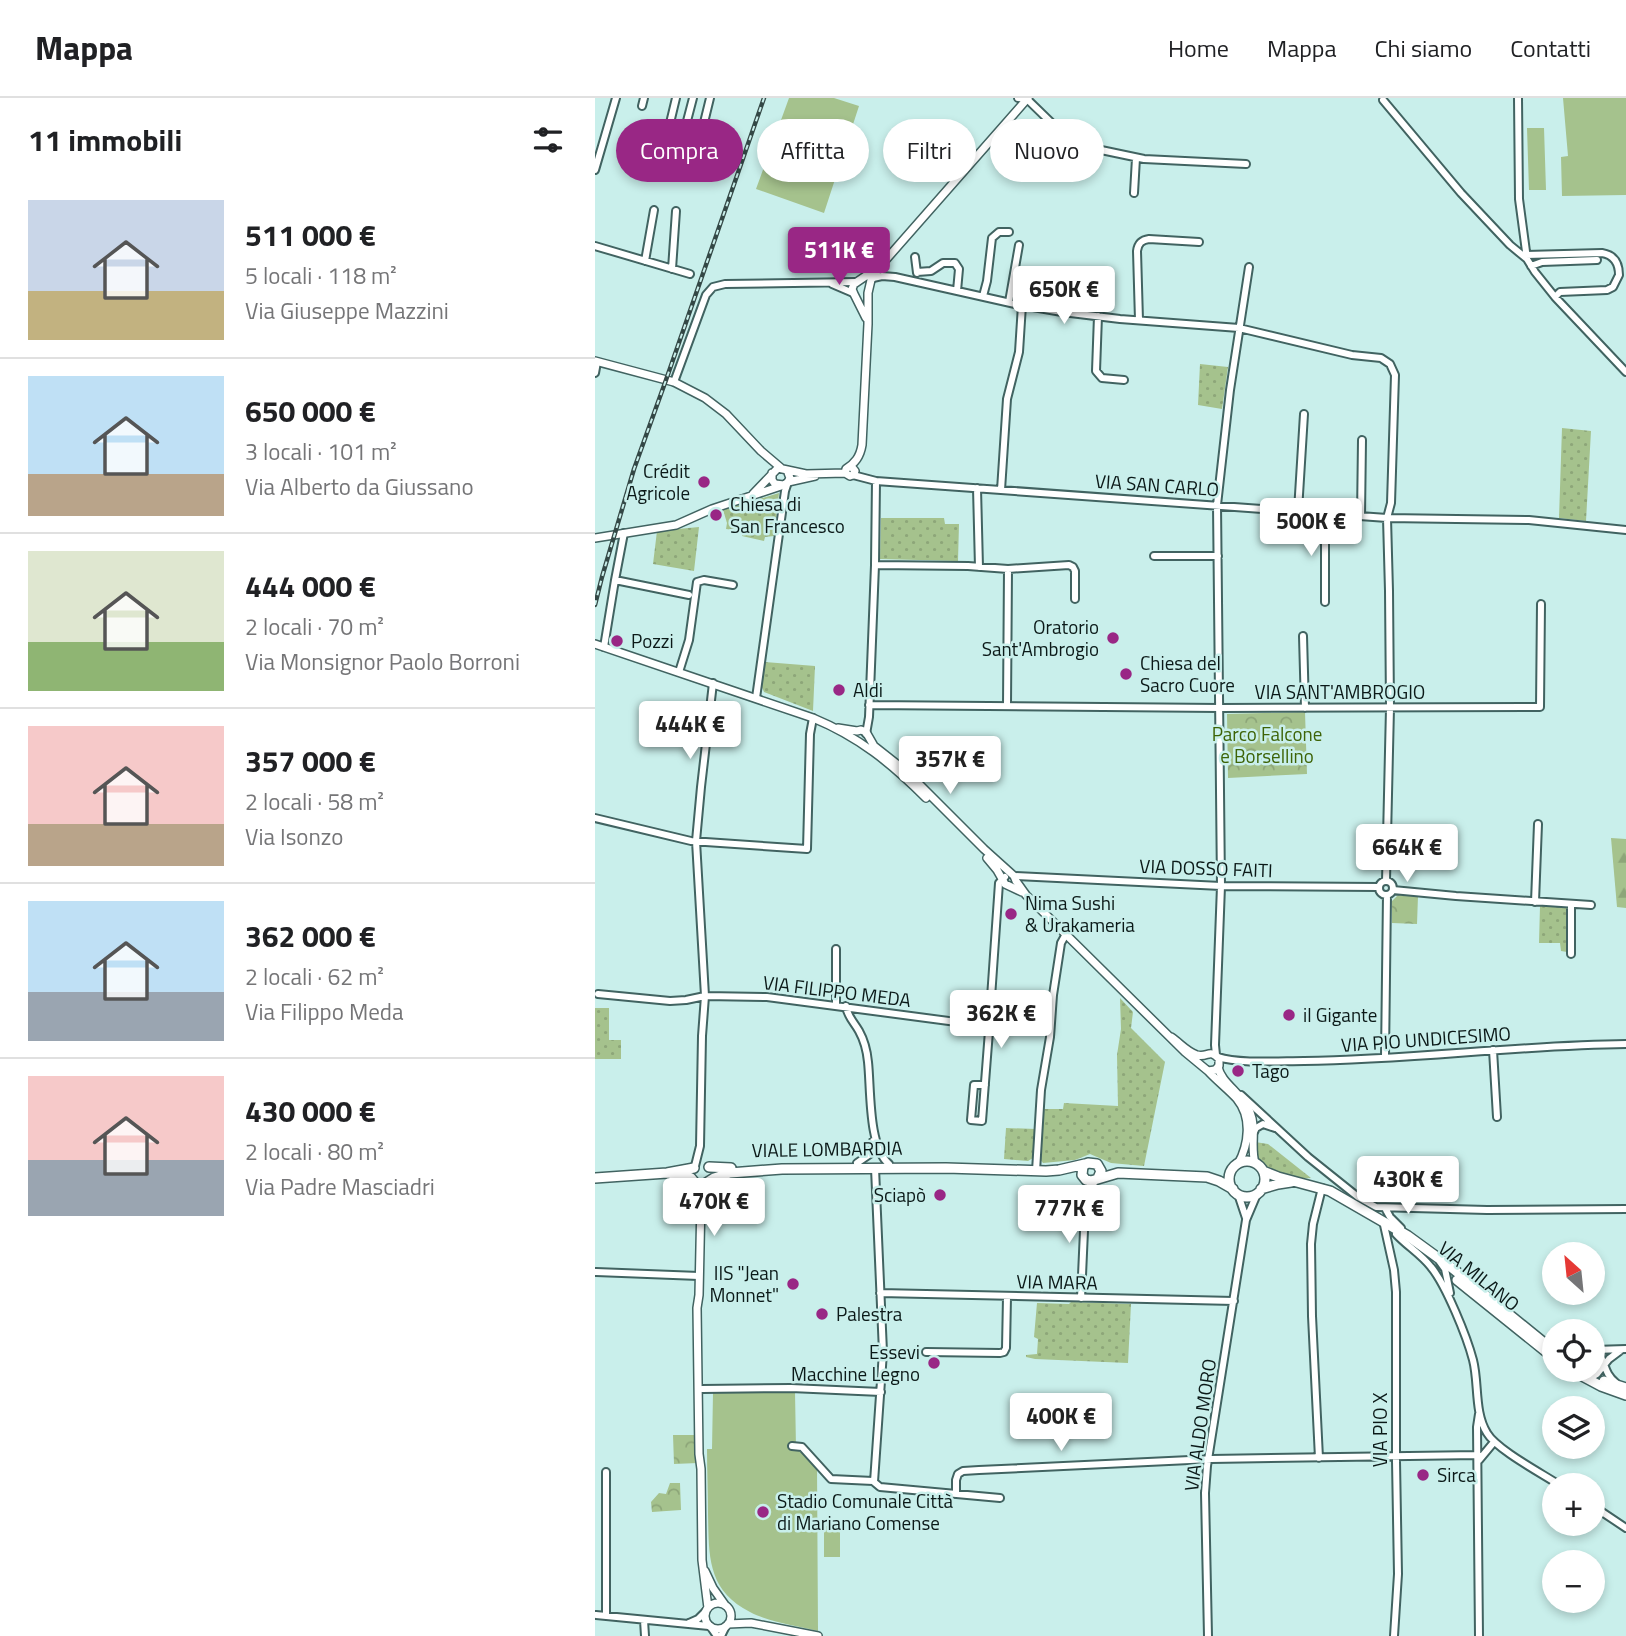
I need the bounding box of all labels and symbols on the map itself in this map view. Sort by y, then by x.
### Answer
pin: 511K € [782,228,896,287]
pin: 650K € [1007,266,1121,326]
place label: Crédit Agricole [626,456,690,507]
street label: VIA SAN CARLO [1094,466,1220,503]
marker: Crédit Agricole [696,474,712,490]
place label: Chiesa di San Francesco [730,489,845,540]
pin: 500K € [1254,498,1368,558]
marker: Chiesa di San Francesco [708,507,724,523]
place label: Oratorio Sant'Ambrogio [982,612,1099,663]
place label: Pozzi [631,626,674,655]
marker: Oratorio Sant'Ambrogio [1105,630,1121,646]
marker: Pozzi [609,633,625,649]
place label: Chiesa del Sacro Cuore [1140,648,1235,699]
marker: Chiesa del Sacro Cuore [1118,666,1134,682]
place label: Aldi [853,675,883,704]
street label: VIA SANT'AMBROGIO [1255,677,1425,706]
marker: Aldi [831,682,847,698]
pin: 444K € [633,702,747,761]
park label: Parco Falcone e Borsellino [1212,719,1322,770]
pin: 357K € [893,736,1007,796]
pin: 664K € [1350,824,1464,884]
street label: VIA DOSSO FAITI [1139,851,1273,884]
place label: Nima Sushi & Urakameria [1025,888,1135,939]
marker: Nima Sushi & Urakameria [1003,906,1019,922]
street label: VIA FILIPPO MEDA [761,967,913,1014]
pin: 362K € [944,990,1058,1050]
place label: il Gigante [1303,1000,1377,1029]
marker: il Gigante [1281,1007,1297,1023]
street label: VIA PIO UNDICESIMO [1340,1018,1512,1059]
place label: Tago [1252,1056,1290,1085]
marker: Tago [1230,1063,1246,1079]
street label: VIALE LOMBARDIA [751,1133,903,1164]
pin: 430K € [1351,1156,1465,1216]
pin: 470K € [657,1178,771,1238]
place label: Sciapò [874,1180,926,1209]
pin: 777K € [1012,1186,1126,1245]
marker: Sciapò [932,1187,948,1203]
street label: VIA MILANO [1432,1234,1526,1318]
north arrow [1542,1242,1605,1306]
place label: IIS "Jean Monnet" [709,1258,779,1309]
street label: VIA MARA [1016,1266,1098,1297]
marker: IIS "Jean Monnet" [785,1276,801,1292]
place label: Palestra [836,1299,903,1328]
marker: Palestra [814,1306,830,1322]
place label: Essevi Macchine Legno [791,1337,920,1388]
marker: Essevi Macchine Legno [926,1355,942,1371]
street label: VIA ALDO MORO [1176,1357,1223,1493]
street label: VIA PIO X [1365,1392,1394,1467]
pin: 400K € [1004,1394,1118,1453]
place label: Sirca [1437,1460,1476,1489]
marker: Sirca [1415,1467,1431,1483]
place label: Stadio Comunale Città di Mariano Comense [777,1486,954,1537]
marker: Stadio Comunale Città di Mariano Comense [755,1504,771,1520]

